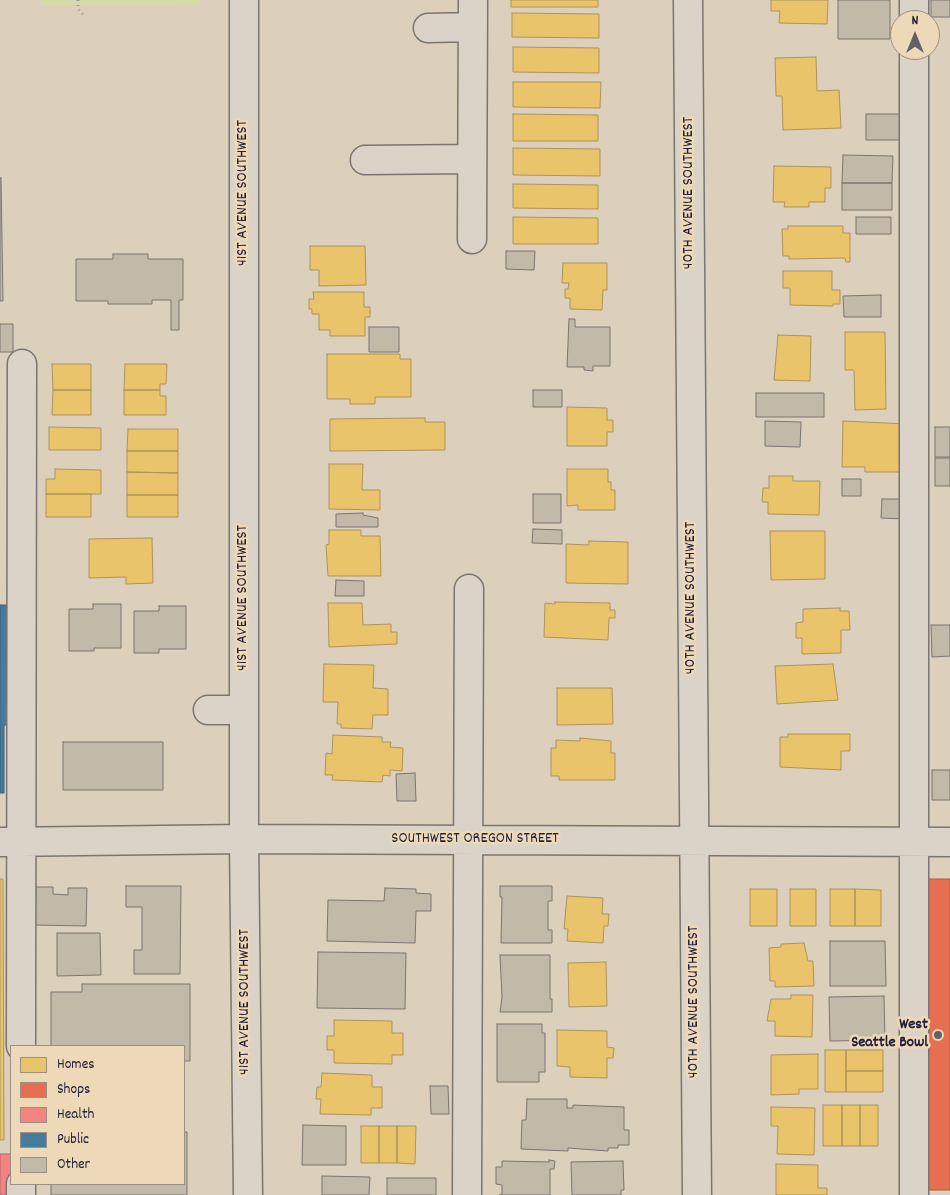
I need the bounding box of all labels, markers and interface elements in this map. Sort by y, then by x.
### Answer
north arrow [890,10,940,60]
text: N [912,11,918,31]
street label: 40TH AVENUE SOUTHWEST [680,117,700,269]
street label: 41ST AVENUE SOUTHWEST [234,120,254,266]
street label: 40TH AVENUE SOUTHWEST [682,522,702,674]
street label: 41ST AVENUE SOUTHWEST [234,525,254,671]
street label: SOUTHWEST OREGON STREET [391,830,559,850]
street label: 40TH AVENUE SOUTHWEST [685,926,705,1078]
street label: 41ST AVENUE SOUTHWEST [236,929,256,1075]
place label: West Seattle Bowl [851,1016,928,1054]
marker: West Seattle Bowl [932,1029,944,1041]
legend [10,1045,185,1185]
text: Homes [57,1054,95,1076]
text: Shops [57,1079,90,1101]
text: Health [57,1104,94,1126]
text: Public [57,1129,89,1151]
text: Other [57,1154,90,1176]

